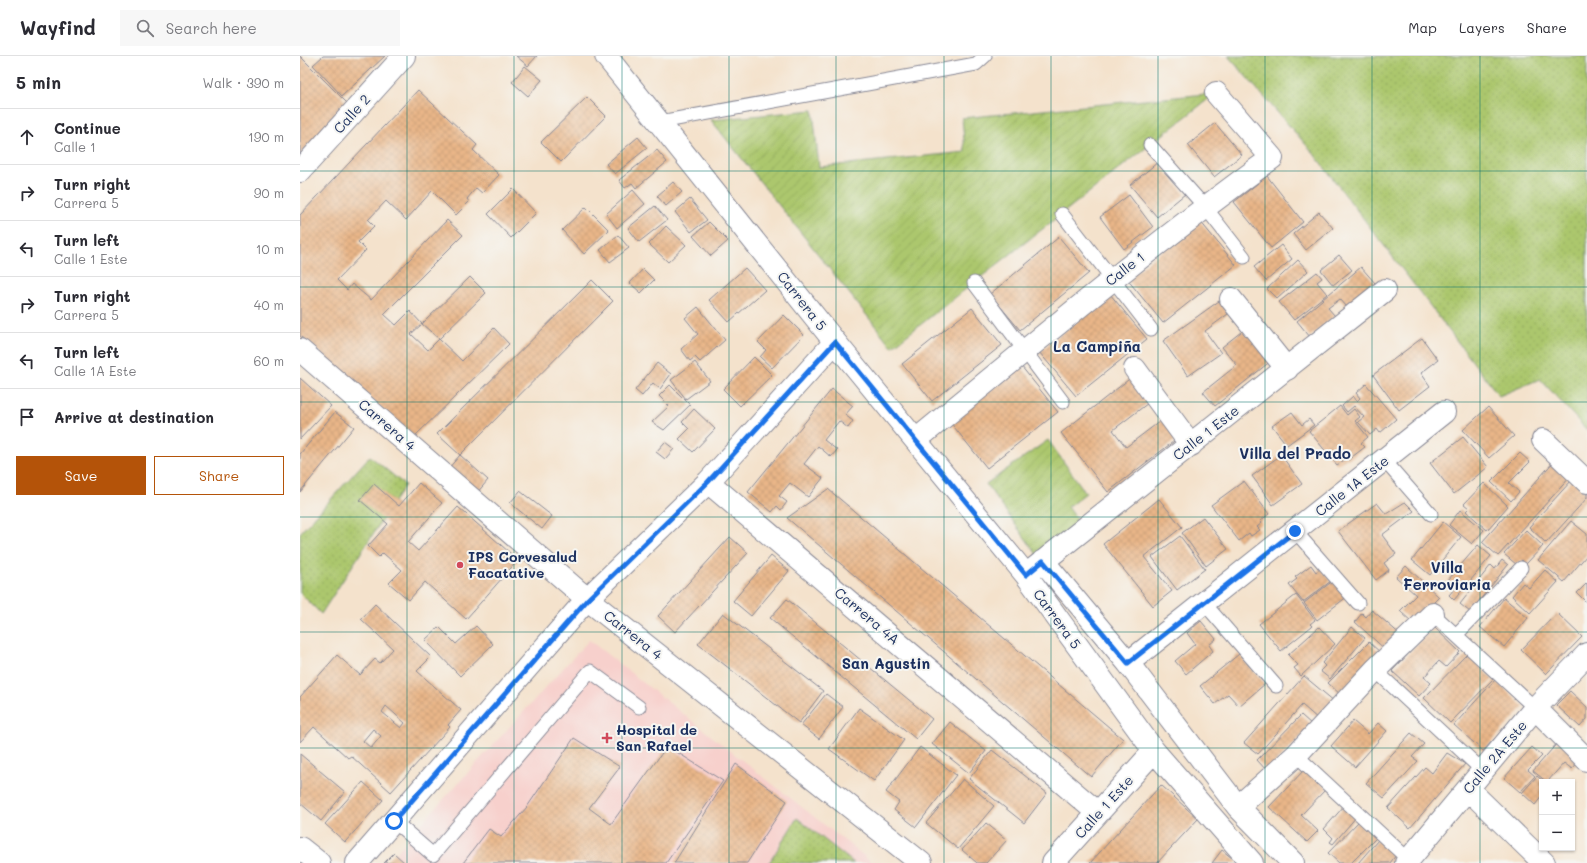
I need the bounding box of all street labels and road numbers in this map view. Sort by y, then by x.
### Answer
street label: Calle 2 [329,90,374,137]
street label: Calle 1 [1101,247,1148,290]
street label: Carrera 5 [773,267,831,334]
street label: Carrera 4 [355,395,421,455]
street label: Calle 1 Este [1169,401,1243,465]
street label: Calle 1A Este [1311,451,1393,520]
street label: Carrera 4A [831,583,904,648]
street label: Carrera 5 [1029,585,1086,653]
street label: Carrera 4 [600,606,667,664]
street label: Calle 2A Este [1458,716,1531,797]
street label: Calle 1 Este [1070,771,1137,842]

